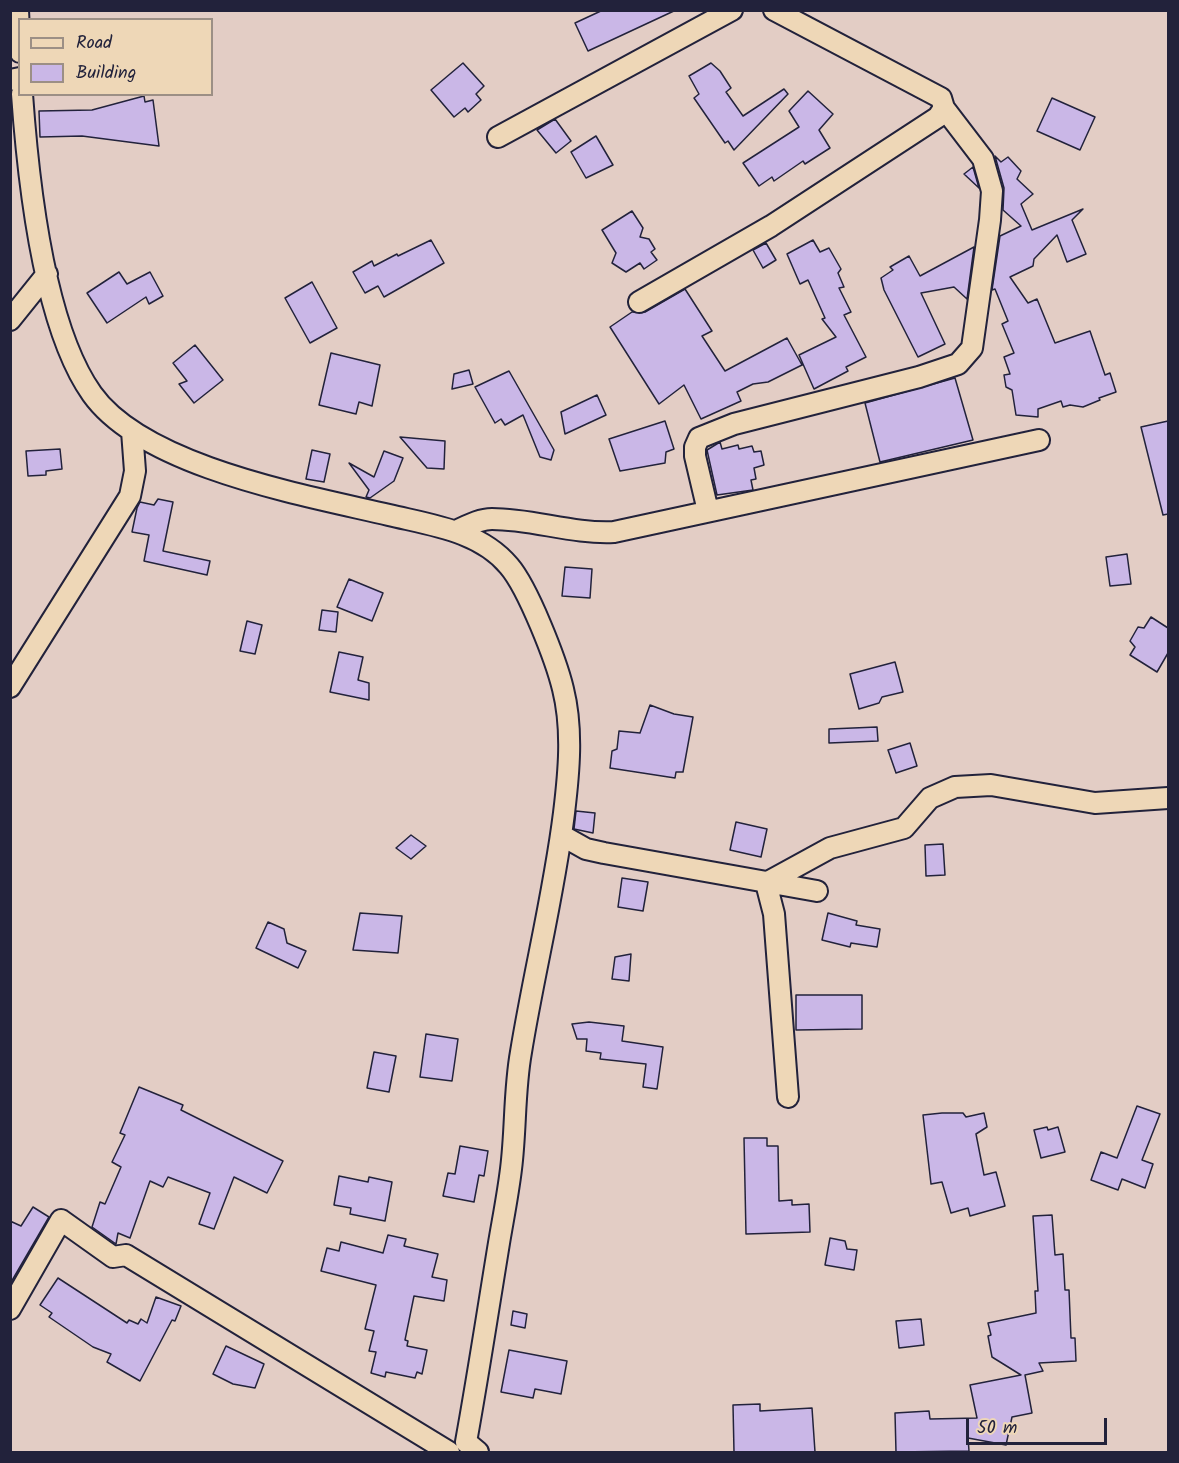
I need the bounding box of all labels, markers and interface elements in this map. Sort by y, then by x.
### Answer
legend [18,18,213,96]
text: Road [76,29,112,58]
text: Building [76,59,136,88]
scale bar [969,1406,1110,1444]
text: 50 m [977,1414,1017,1443]

